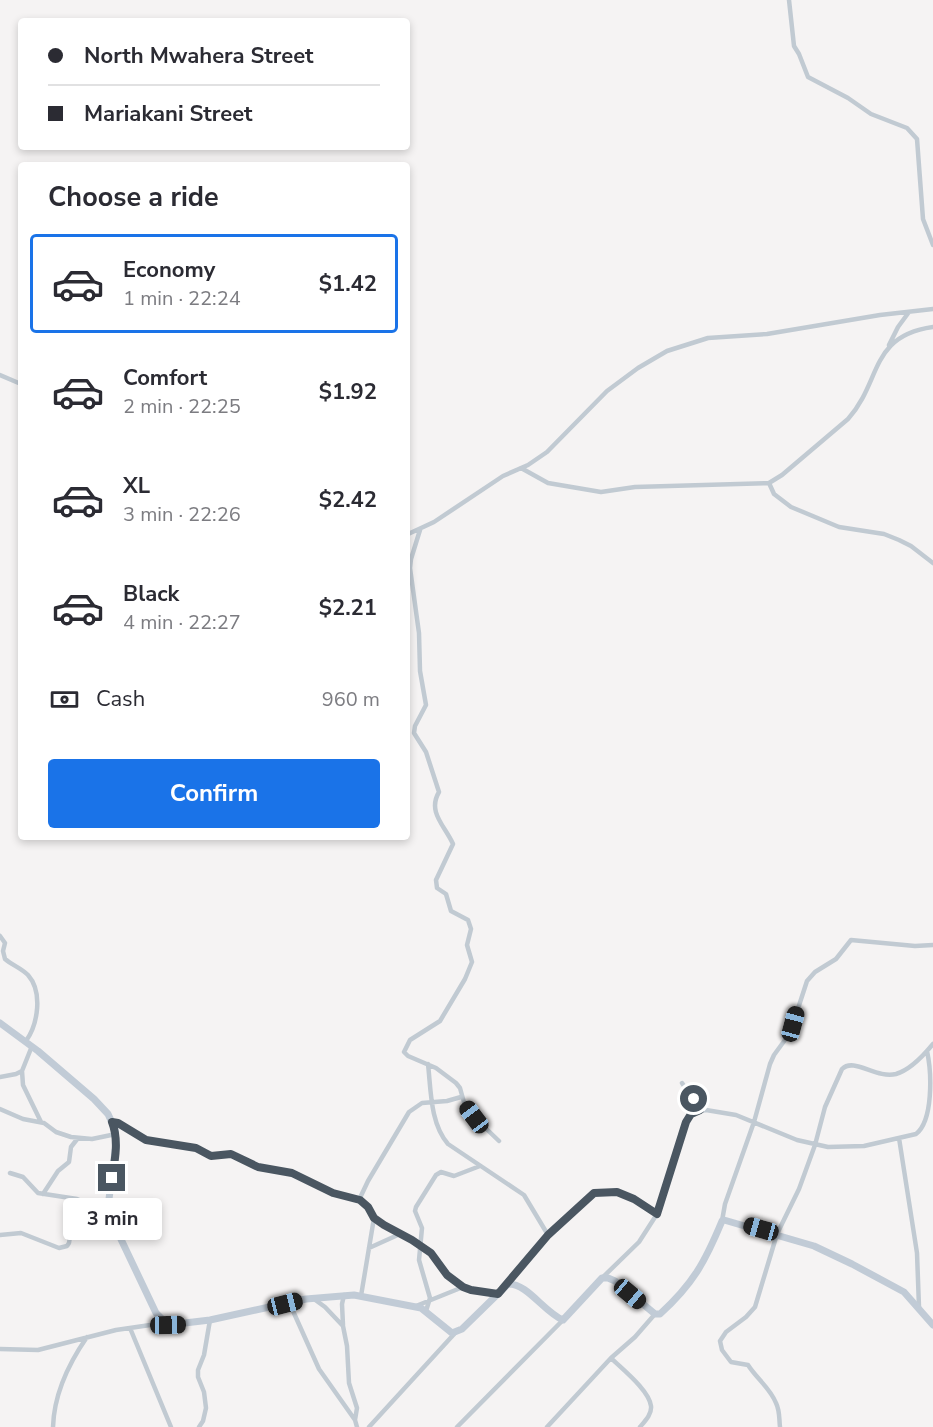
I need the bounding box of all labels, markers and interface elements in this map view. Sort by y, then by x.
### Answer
text: North Mwahera Street [84,41,314,71]
text: Mariakani Street [84,99,252,129]
text: Choose a ride [48,179,219,216]
text: Economy [123,255,215,285]
icon: car [51,257,105,311]
text: $1.42 [319,269,377,299]
text: 1 min · 22:24 [123,285,241,312]
text: Comfort [123,363,207,393]
icon: car [51,365,105,419]
text: $1.92 [319,377,377,407]
text: 2 min · 22:25 [123,393,241,420]
text: XL [123,471,150,501]
icon: car [51,473,105,527]
text: $2.42 [319,485,377,515]
text: 3 min · 22:26 [123,501,241,528]
text: Black [123,579,179,609]
icon: car [51,581,105,635]
text: $2.21 [319,593,377,623]
text: 4 min · 22:27 [123,609,241,636]
icon: cash [48,683,81,716]
text: Cash [96,684,145,714]
text: 960 m [322,686,380,713]
button: Confirm [48,759,380,828]
car [780,1004,806,1044]
route start [680,1085,707,1112]
car [456,1097,492,1137]
route end [98,1164,125,1191]
callout: 3 min [63,1199,162,1241]
text: 3 min [87,1205,138,1232]
car [741,1215,781,1243]
car [610,1276,650,1312]
car [265,1291,305,1317]
car [150,1316,186,1334]

